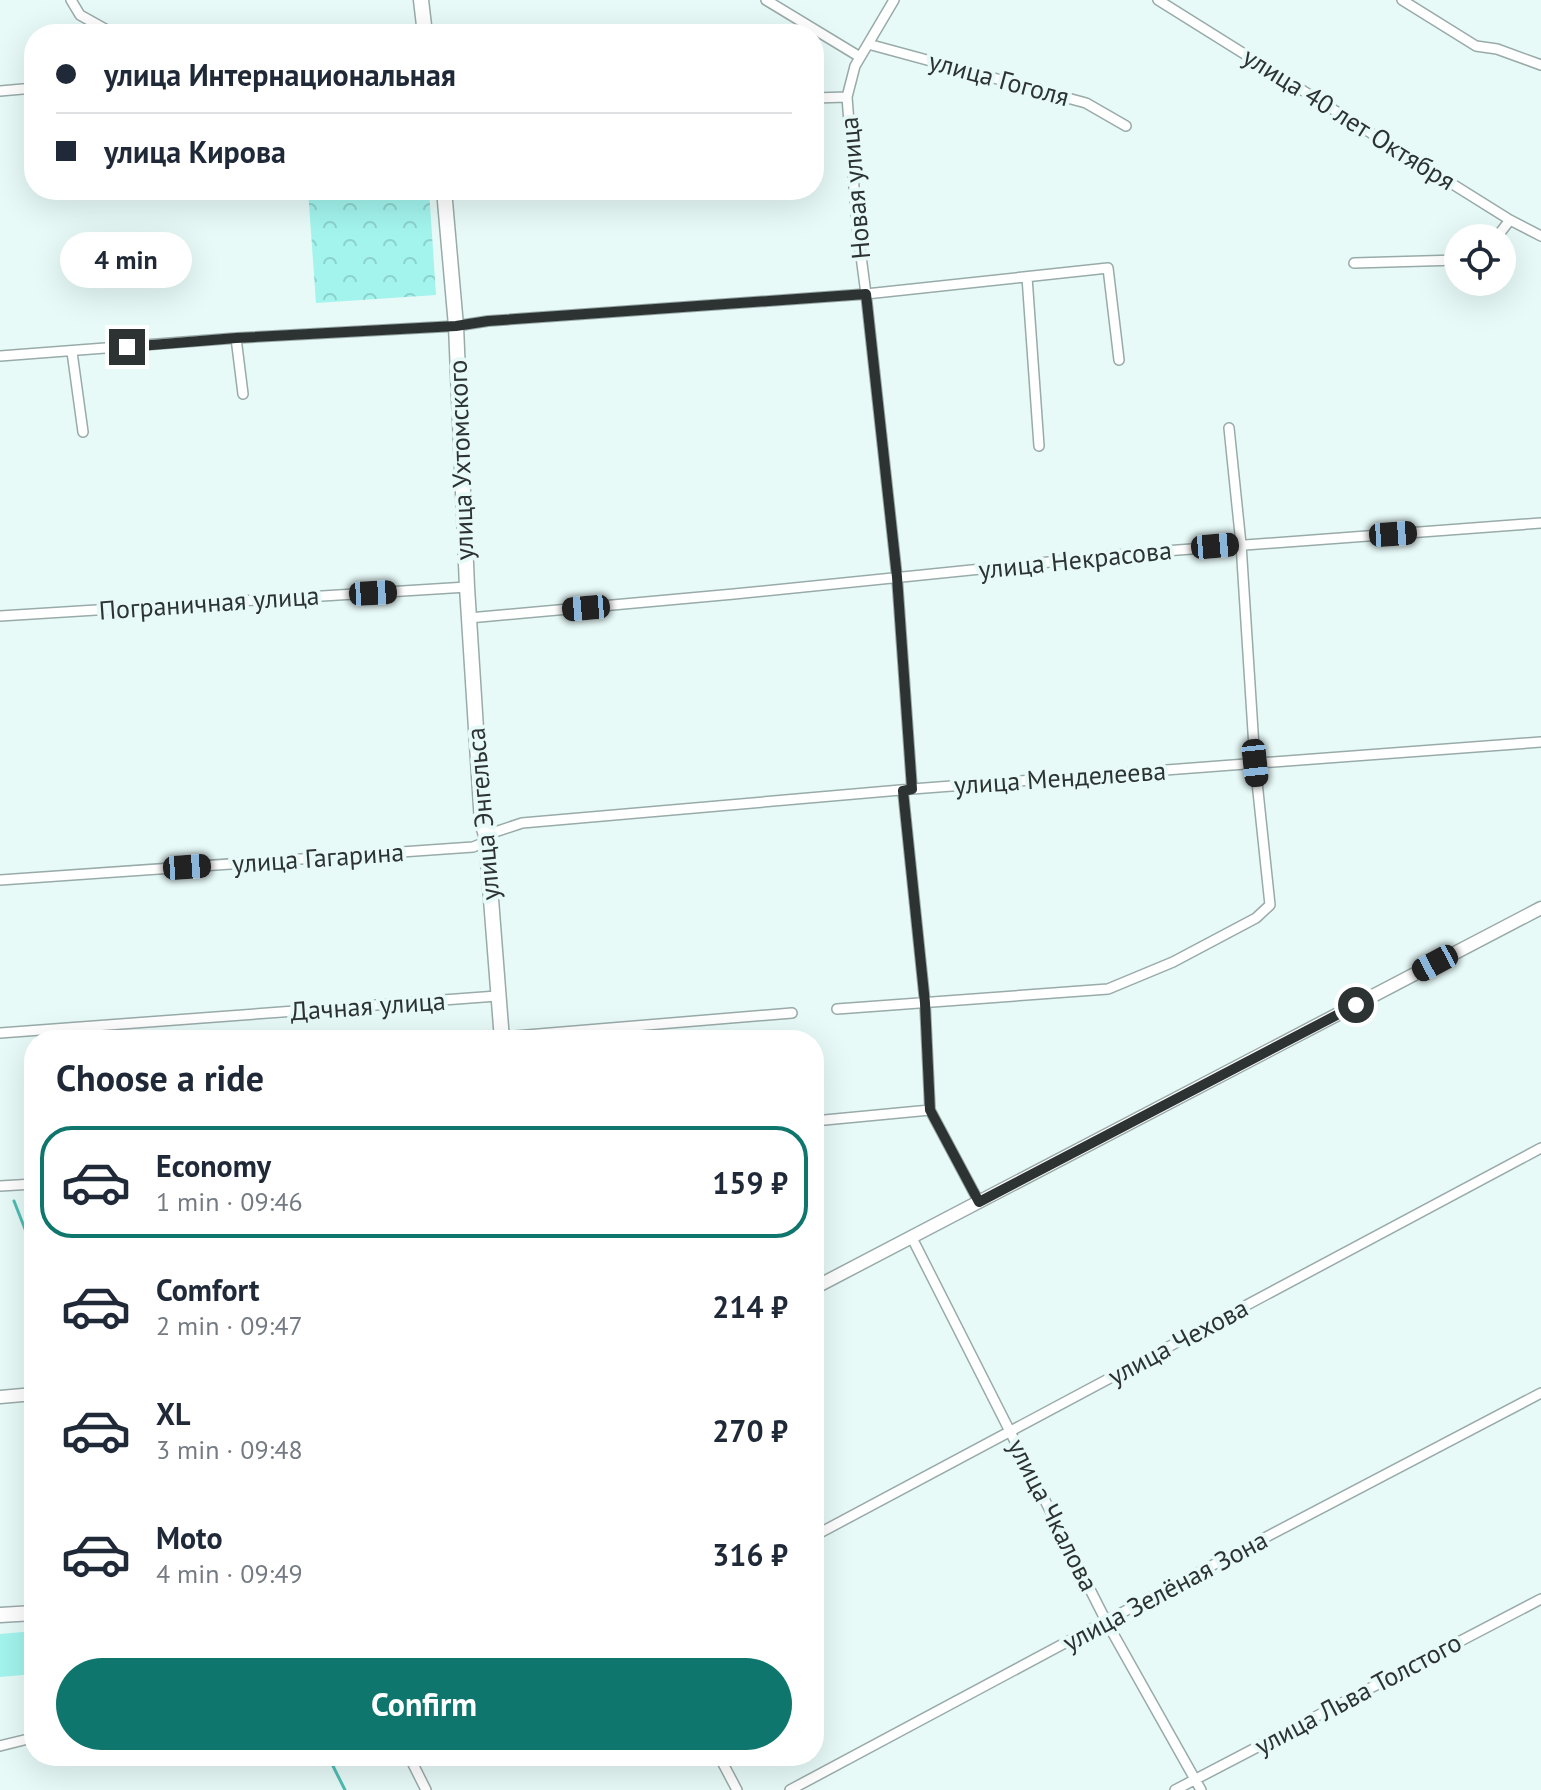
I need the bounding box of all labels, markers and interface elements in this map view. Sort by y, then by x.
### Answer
street label: улица 40 лет Октября [1237,40,1462,197]
street label: улица Гоголя [925,44,1073,113]
text: улица Интернациональная [104,55,456,94]
street label: Новая улица [832,116,877,261]
text: улица Кирова [104,132,286,171]
map controls [1444,224,1516,296]
button: locate [1444,224,1516,296]
callout: 4 min [61,231,193,287]
text: 4 min [94,243,158,276]
route end [109,329,145,365]
street label: улица Ухтомского [441,359,480,561]
car [1368,520,1418,548]
car [1190,532,1240,560]
street label: улица Некрасова [977,533,1173,586]
street label: Пограничная улица [98,578,320,627]
car [348,580,398,606]
car [561,594,611,622]
street label: улица Энгельса [459,726,506,902]
car [1241,738,1269,788]
street label: улица Менделеева [953,754,1167,801]
street label: улица Гагарина [231,835,405,880]
car [162,853,212,881]
car [1408,941,1462,985]
street label: Дачная улица [289,984,447,1027]
route start [1338,987,1374,1023]
text: Choose a ride [56,1054,264,1101]
icon: car [60,1146,132,1218]
text: Economy [156,1146,271,1185]
text: 159 ₽ [712,1163,788,1202]
text: 1 min · 09:46 [156,1185,303,1218]
icon: car [60,1270,132,1342]
text: Comfort [156,1270,259,1309]
text: 214 ₽ [712,1287,788,1326]
street label: улица Чехова [1102,1291,1254,1392]
text: 2 min · 09:47 [156,1309,303,1342]
icon: car [60,1394,132,1466]
text: XL [156,1394,190,1433]
text: 270 ₽ [712,1411,788,1450]
text: 3 min · 09:48 [156,1433,303,1466]
street label: улица Чкалова [1001,1433,1106,1597]
icon: car [60,1518,132,1590]
text: Moto [156,1518,223,1557]
street label: улица Зелёная Зона [1057,1523,1273,1658]
text: 316 ₽ [712,1535,788,1574]
text: 4 min · 09:49 [156,1557,303,1590]
street label: улица Льва Толстого [1249,1625,1467,1762]
button: Confirm [56,1658,792,1750]

